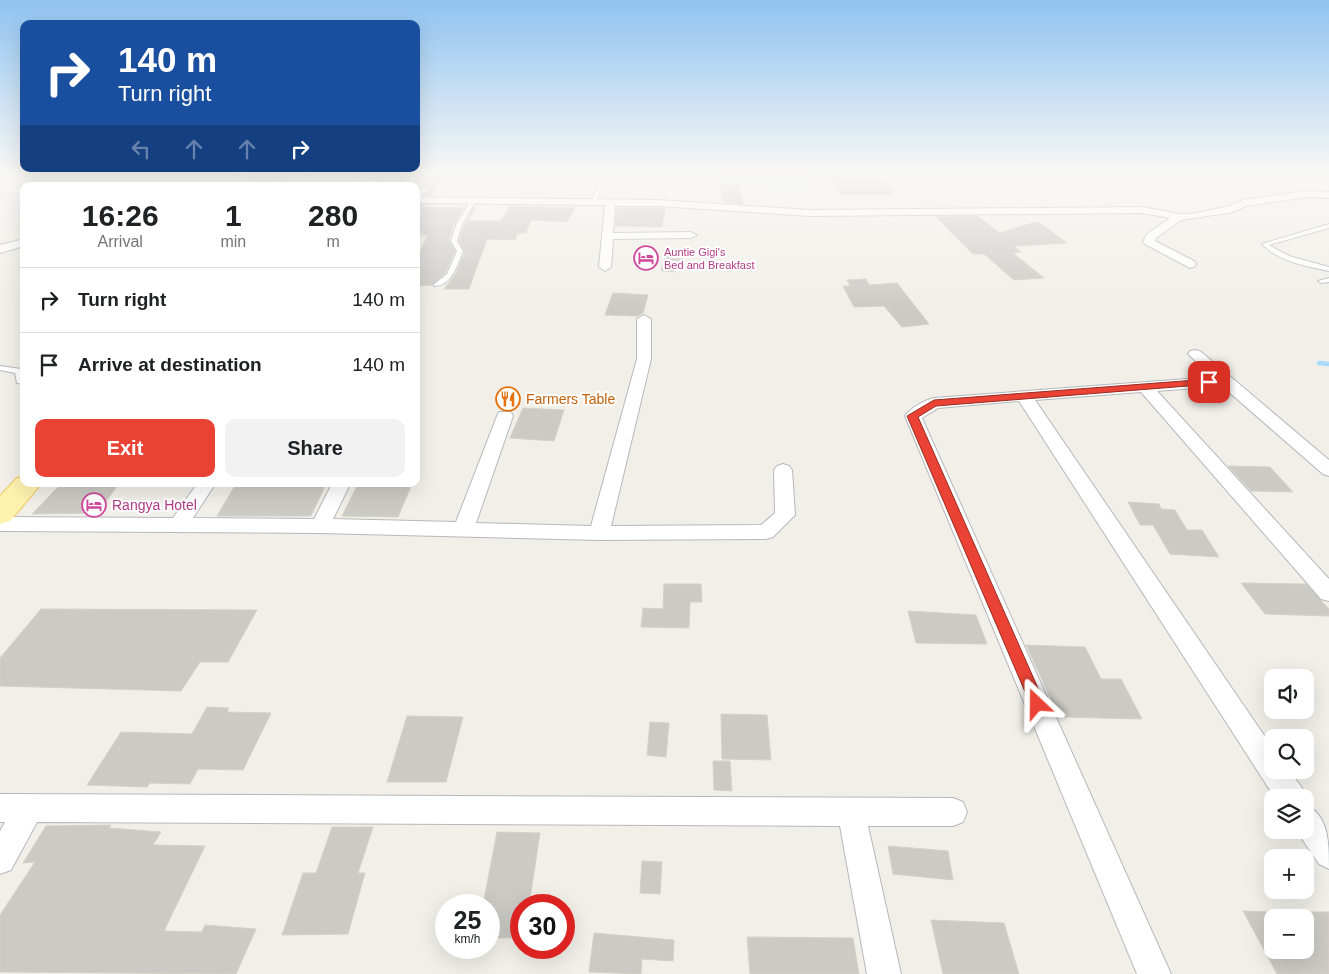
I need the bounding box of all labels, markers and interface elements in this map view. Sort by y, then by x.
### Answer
icon: right [35,40,100,105]
text: 140 m [118,40,217,79]
text: Turn right [118,81,211,106]
icon: left [127,135,155,163]
icon: ahead [180,135,208,163]
icon: ahead [233,135,261,163]
icon: right [286,135,314,163]
text: 16:26 [82,199,159,232]
text: 1 [225,199,242,232]
text: 280 [308,199,358,232]
text: Arrival [98,233,143,250]
text: min [220,233,246,250]
text: m [326,233,340,250]
hotel icon: Auntie Gigi's Bed and Breakfast [633,245,659,271]
place label: Auntie Gigi's Bed and Breakfast [664,246,755,271]
icon: right [35,286,63,314]
text: Turn right [78,289,166,310]
text: 140 m [352,289,405,310]
icon: arrive [35,351,63,379]
text: Arrive at destination [78,354,262,375]
text: 140 m [352,354,405,375]
pin [1188,361,1230,403]
icon: arrive [1195,368,1223,396]
restaurant icon: Farmers Table [495,386,521,412]
place label: Farmers Table [526,391,615,407]
button: Exit [35,419,215,477]
button: Share [225,419,405,477]
hotel icon: Rangya Hotel [81,492,107,518]
place label: Rangya Hotel [112,497,197,513]
map controls [1264,669,1314,959]
button: sound [1264,669,1314,719]
position arrow [1010,677,1062,729]
button: search [1264,729,1314,779]
button: layers [1264,789,1314,839]
button: + [1264,849,1314,899]
speed limit sign: 30 [510,894,575,959]
text: 25 [454,906,481,934]
button: − [1264,909,1314,959]
text: km/h [454,932,481,946]

